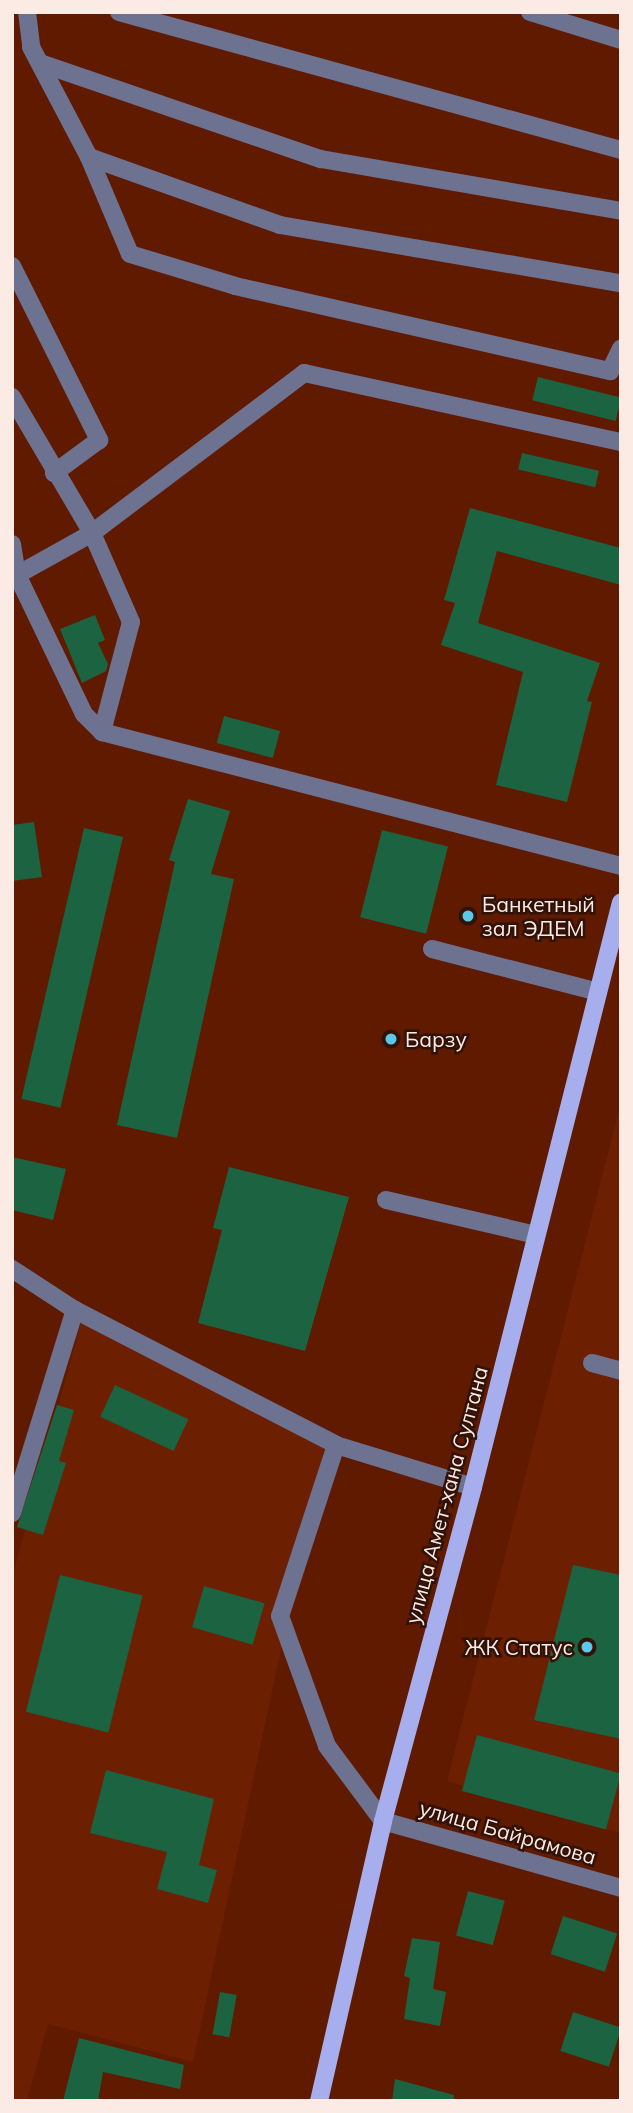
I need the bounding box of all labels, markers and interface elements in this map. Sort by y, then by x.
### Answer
place label: Банкетный зал ЭДЕМ [482,891,595,941]
marker: Банкетный зал ЭДЕМ [460,908,476,924]
place label: Барзу [405,1026,467,1052]
marker: Барзу [383,1031,399,1047]
street label: улица Амет-хана Султана [399,1363,493,1627]
place label: ЖК Статус [465,1634,573,1660]
marker: ЖК Статус [579,1639,595,1655]
street label: улица Байрамова [417,1795,599,1869]

